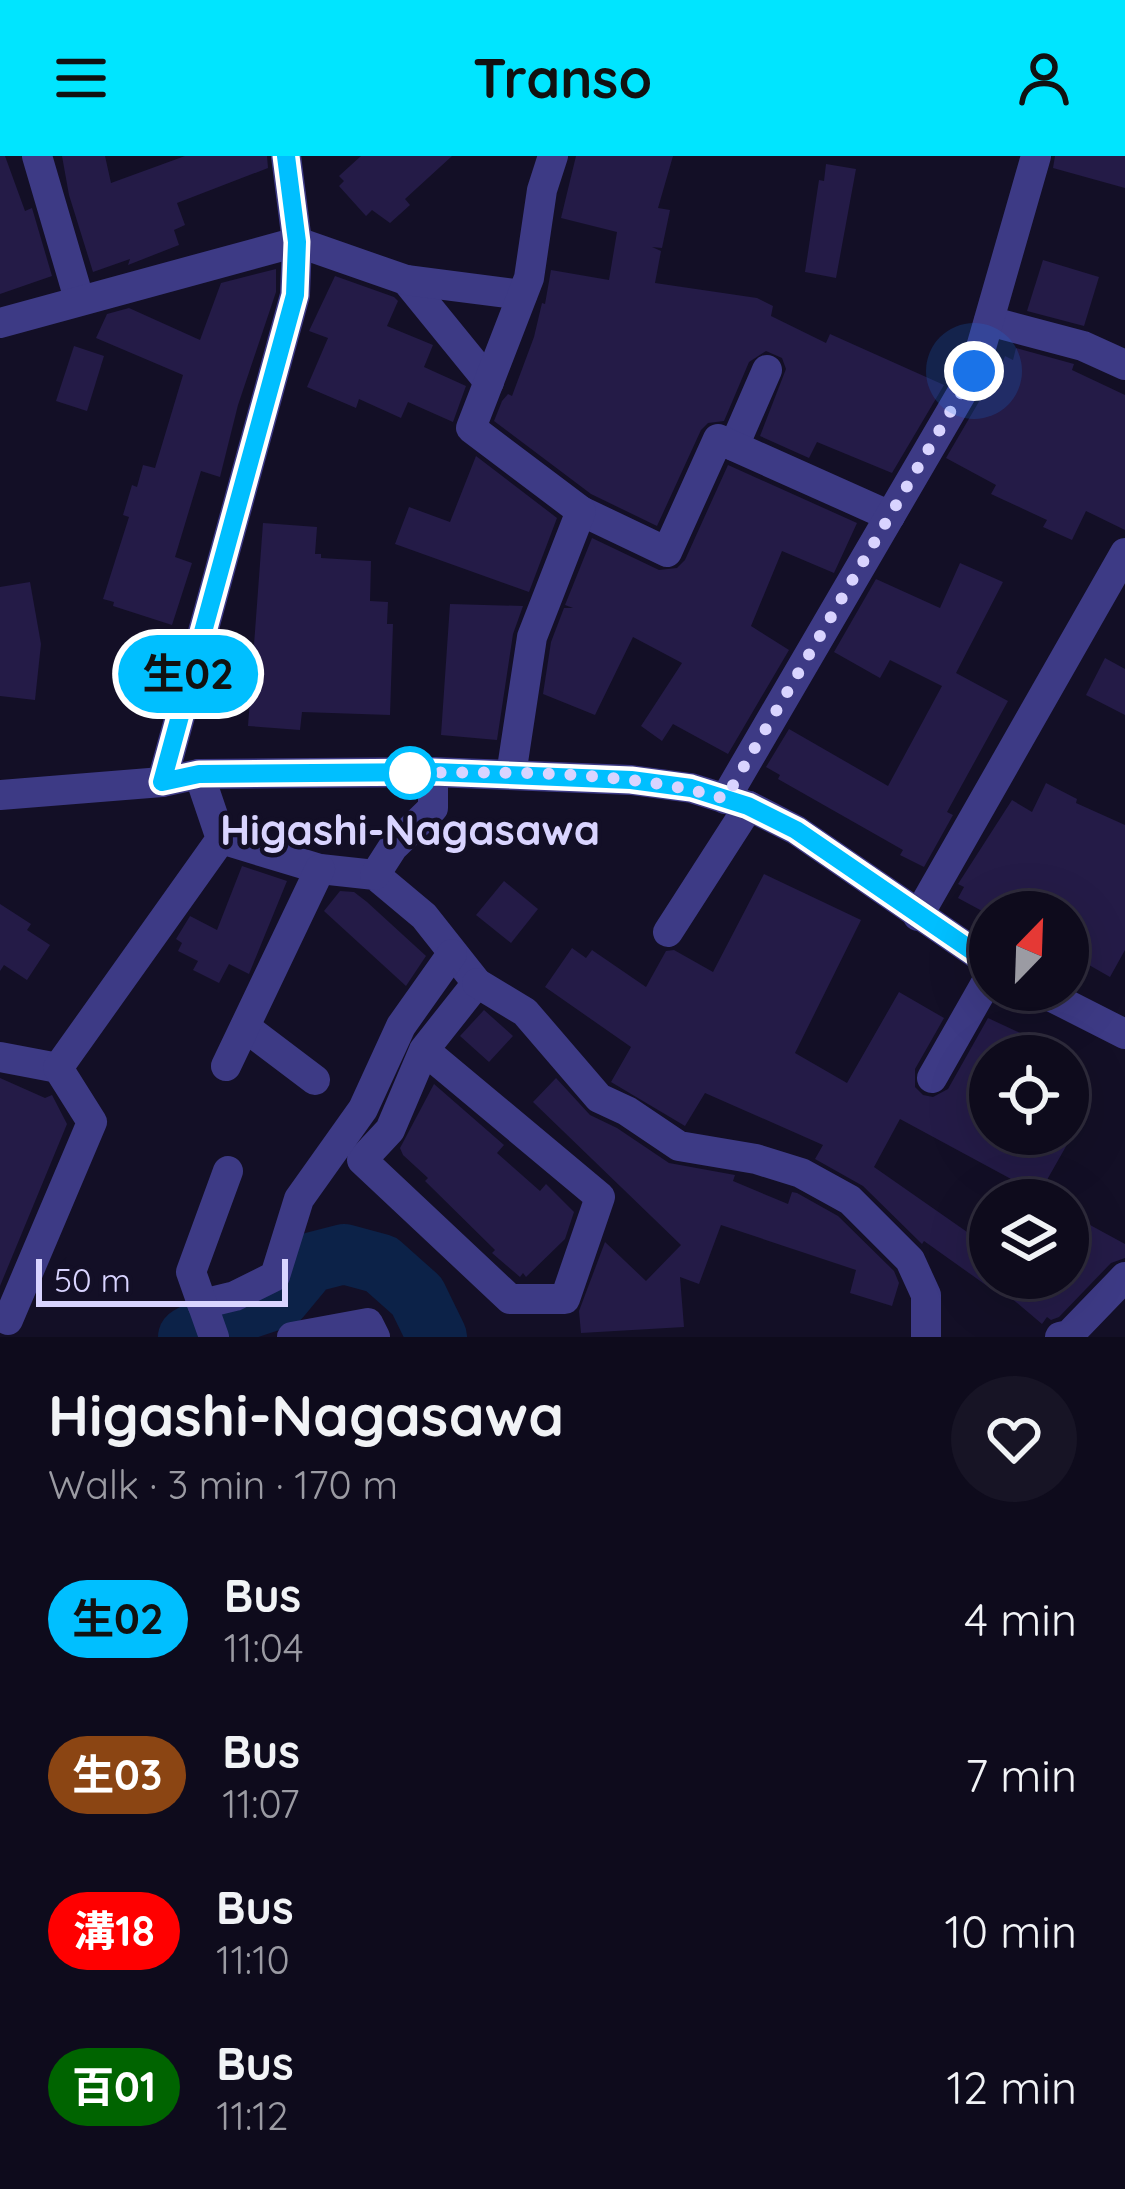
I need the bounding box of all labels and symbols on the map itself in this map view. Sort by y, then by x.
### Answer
your location [944,341,1004,401]
line badge: 生02 [119,635,257,713]
marker: Higashi-Nagasawa [385,748,435,798]
place label: Higashi-Nagasawa [220,803,600,856]
north arrow [969,891,1089,1011]
scale bar [36,1253,288,1306]

